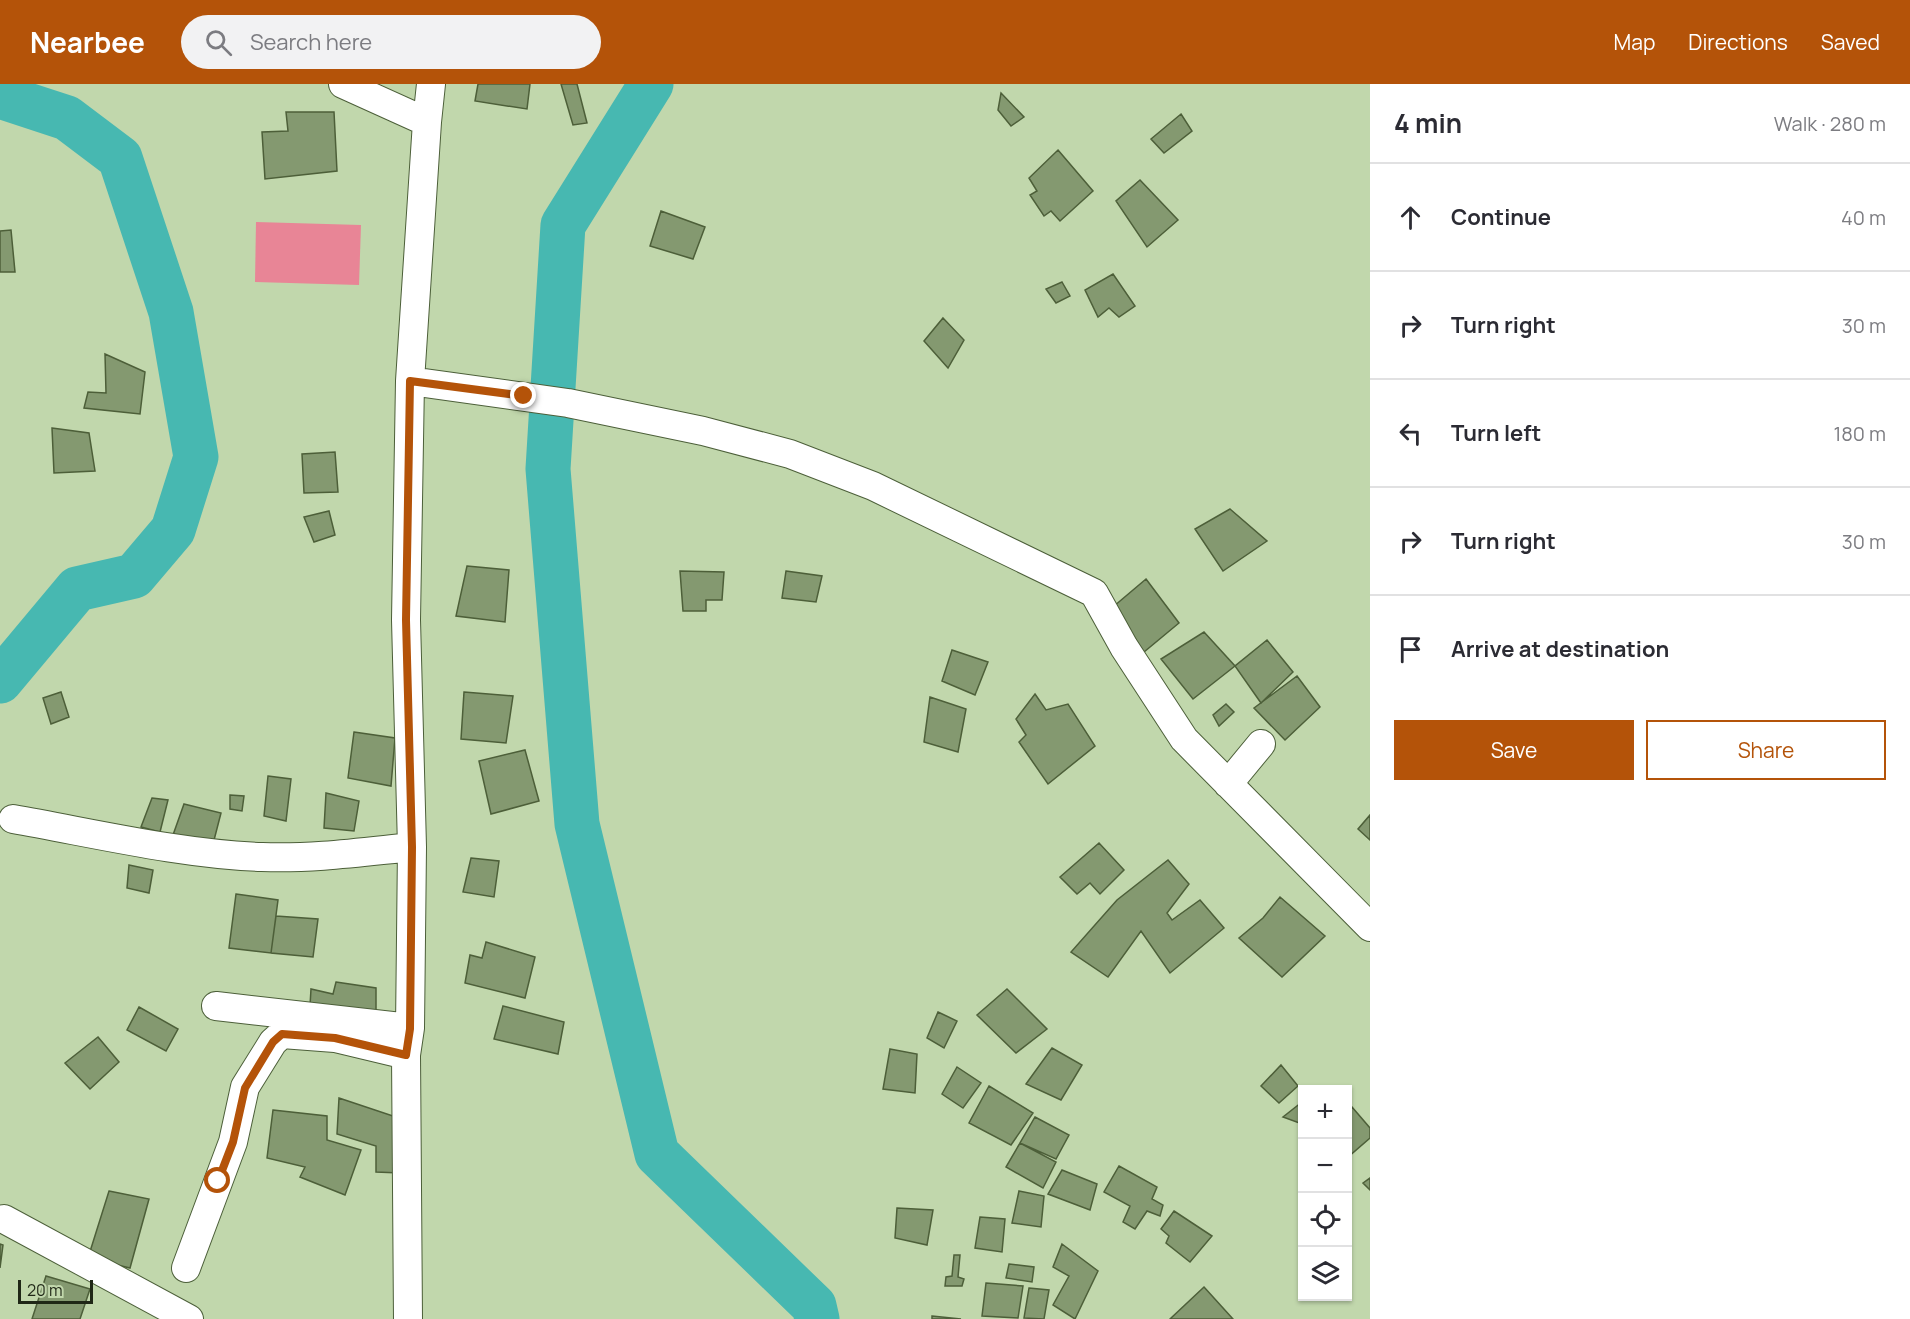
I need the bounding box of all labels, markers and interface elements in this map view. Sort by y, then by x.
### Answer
search box [181,15,601,69]
text: Nearbee [30,23,145,61]
icon: search [202,26,235,59]
text: Search here [250,27,372,57]
text: Map [1614,28,1655,56]
text: Directions [1688,28,1788,56]
text: Saved [1821,28,1880,56]
text: 4 min [1394,105,1462,141]
text: Walk · 280 m [1774,110,1886,137]
icon: ahead [1394,201,1427,234]
text: Continue [1451,202,1551,232]
text: 40 m [1841,204,1886,231]
icon: right [1394,309,1427,342]
text: Turn right [1451,310,1556,340]
text: 30 m [1842,312,1886,339]
route end [510,382,536,408]
icon: left [1394,417,1427,450]
text: Turn left [1451,418,1541,448]
text: 180 m [1833,420,1886,447]
icon: right [1394,525,1427,558]
text: Turn right [1451,526,1556,556]
text: 30 m [1842,528,1886,555]
icon: arrive [1394,633,1427,666]
text: Arrive at destination [1451,634,1669,664]
button: Save [1394,720,1634,780]
button: Share [1646,720,1886,780]
map controls [1298,1085,1352,1301]
button: + [1298,1085,1352,1139]
button: − [1298,1139,1352,1193]
route start [204,1167,230,1193]
button: locate [1298,1193,1352,1247]
button: layers [1298,1247,1352,1301]
scale bar [18,1277,93,1304]
text: 20 m [27,1279,63,1301]

